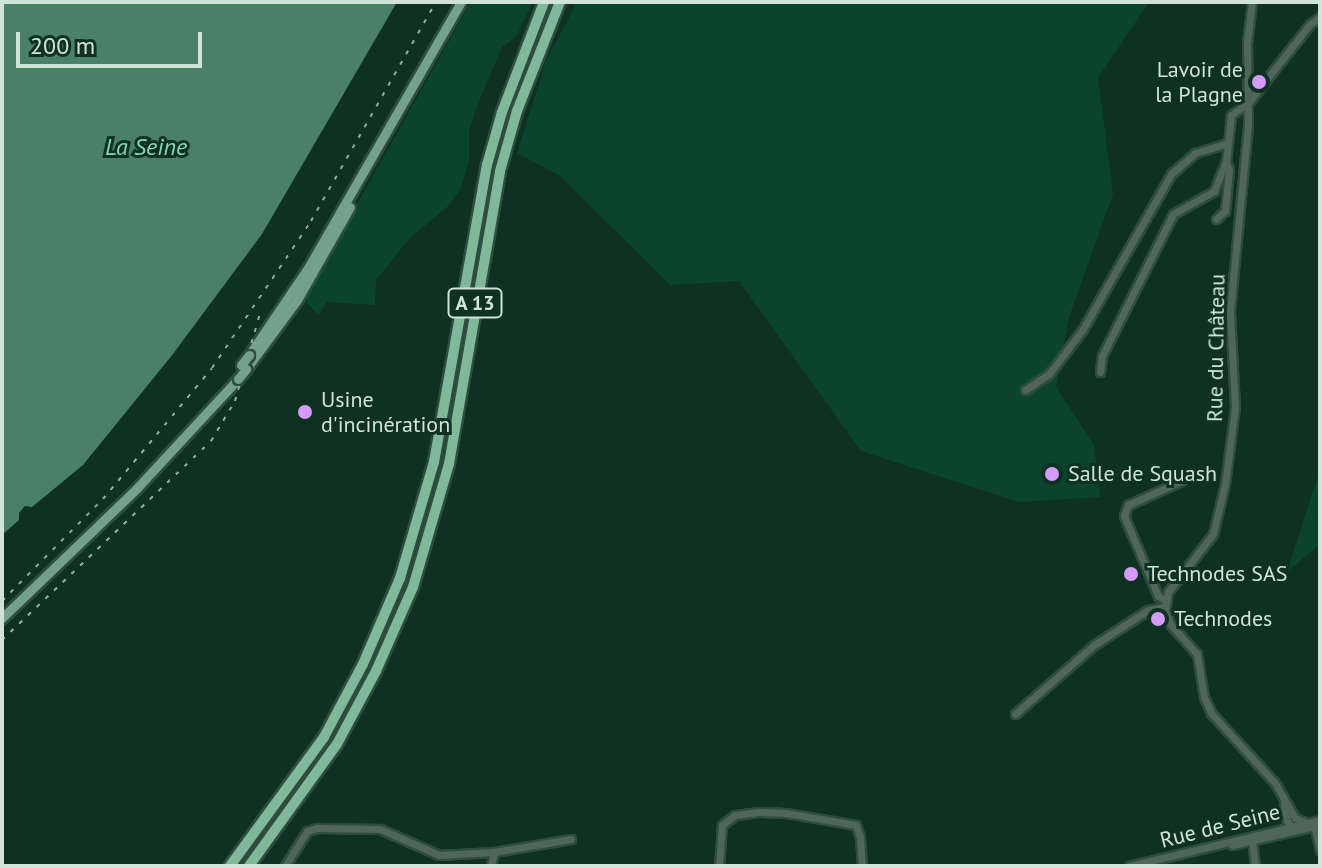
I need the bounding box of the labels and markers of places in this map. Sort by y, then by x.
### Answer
place label: Lavoir de la Plagne [1155,56,1243,108]
marker: Lavoir de la Plagne [1250,73,1268,91]
place label: Usine d'incinération [321,386,450,438]
marker: Usine d'incinération [296,403,314,421]
place label: Salle de Squash [1068,461,1217,487]
marker: Salle de Squash [1043,465,1061,483]
place label: Technodes SAS [1147,561,1287,587]
marker: Technodes SAS [1122,565,1140,583]
place label: Technodes [1174,606,1272,632]
marker: Technodes [1149,610,1167,628]

